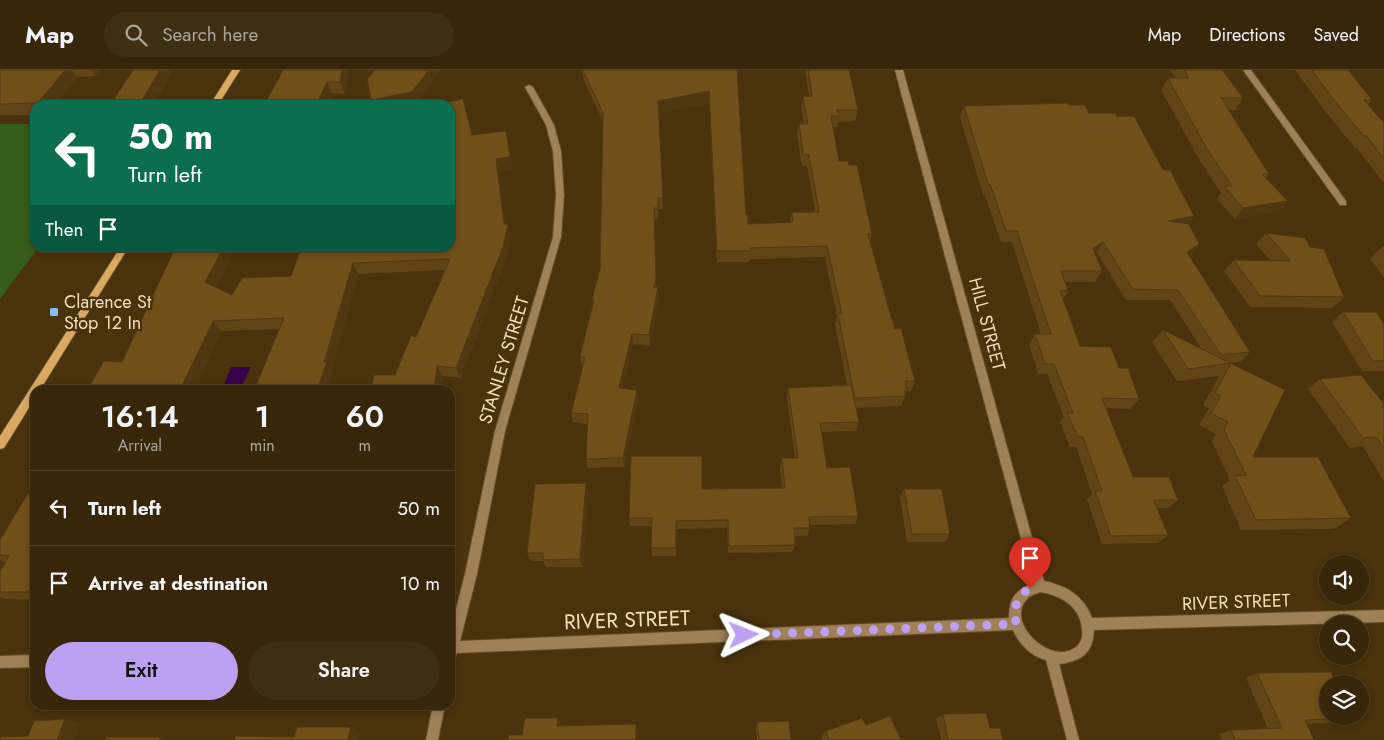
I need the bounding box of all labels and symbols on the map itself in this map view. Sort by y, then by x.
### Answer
street label: HILL STREET [962,275,1012,374]
place label: Clarence St Stop 12 In [64,289,152,336]
street label: STANLEY STREET [472,292,536,427]
marker: Clarence St Stop 12 In [48,306,60,318]
pin [1009,537,1051,588]
street label: RIVER STREET [1181,587,1291,617]
street label: RIVER STREET [563,603,691,637]
position arrow [717,608,769,660]

